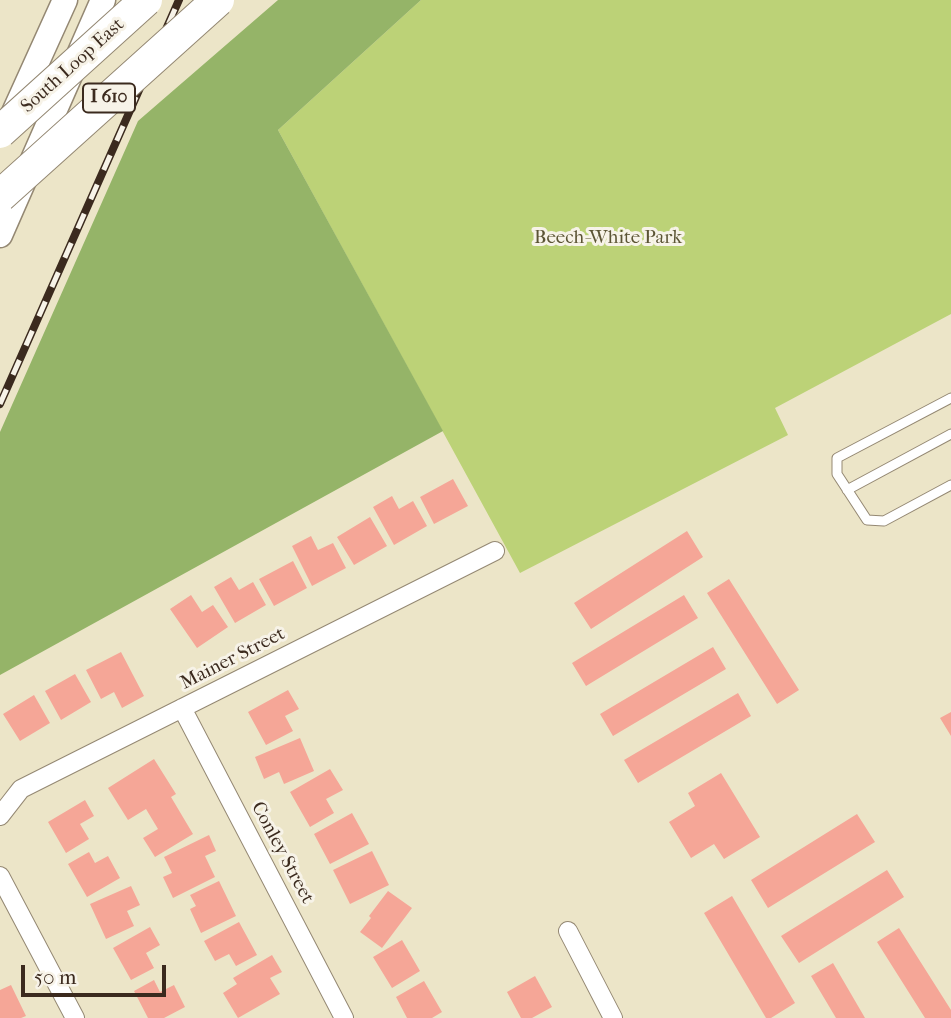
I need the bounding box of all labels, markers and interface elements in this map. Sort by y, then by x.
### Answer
street label: South Loop East [17,14,129,118]
road number: I 610 [83,84,135,113]
park label: Beech-White Park [534,227,682,249]
street label: Mainer Street [177,623,289,695]
street label: Conley Street [246,798,318,908]
scale bar [24,951,170,995]
text: 50 m [34,965,77,989]

